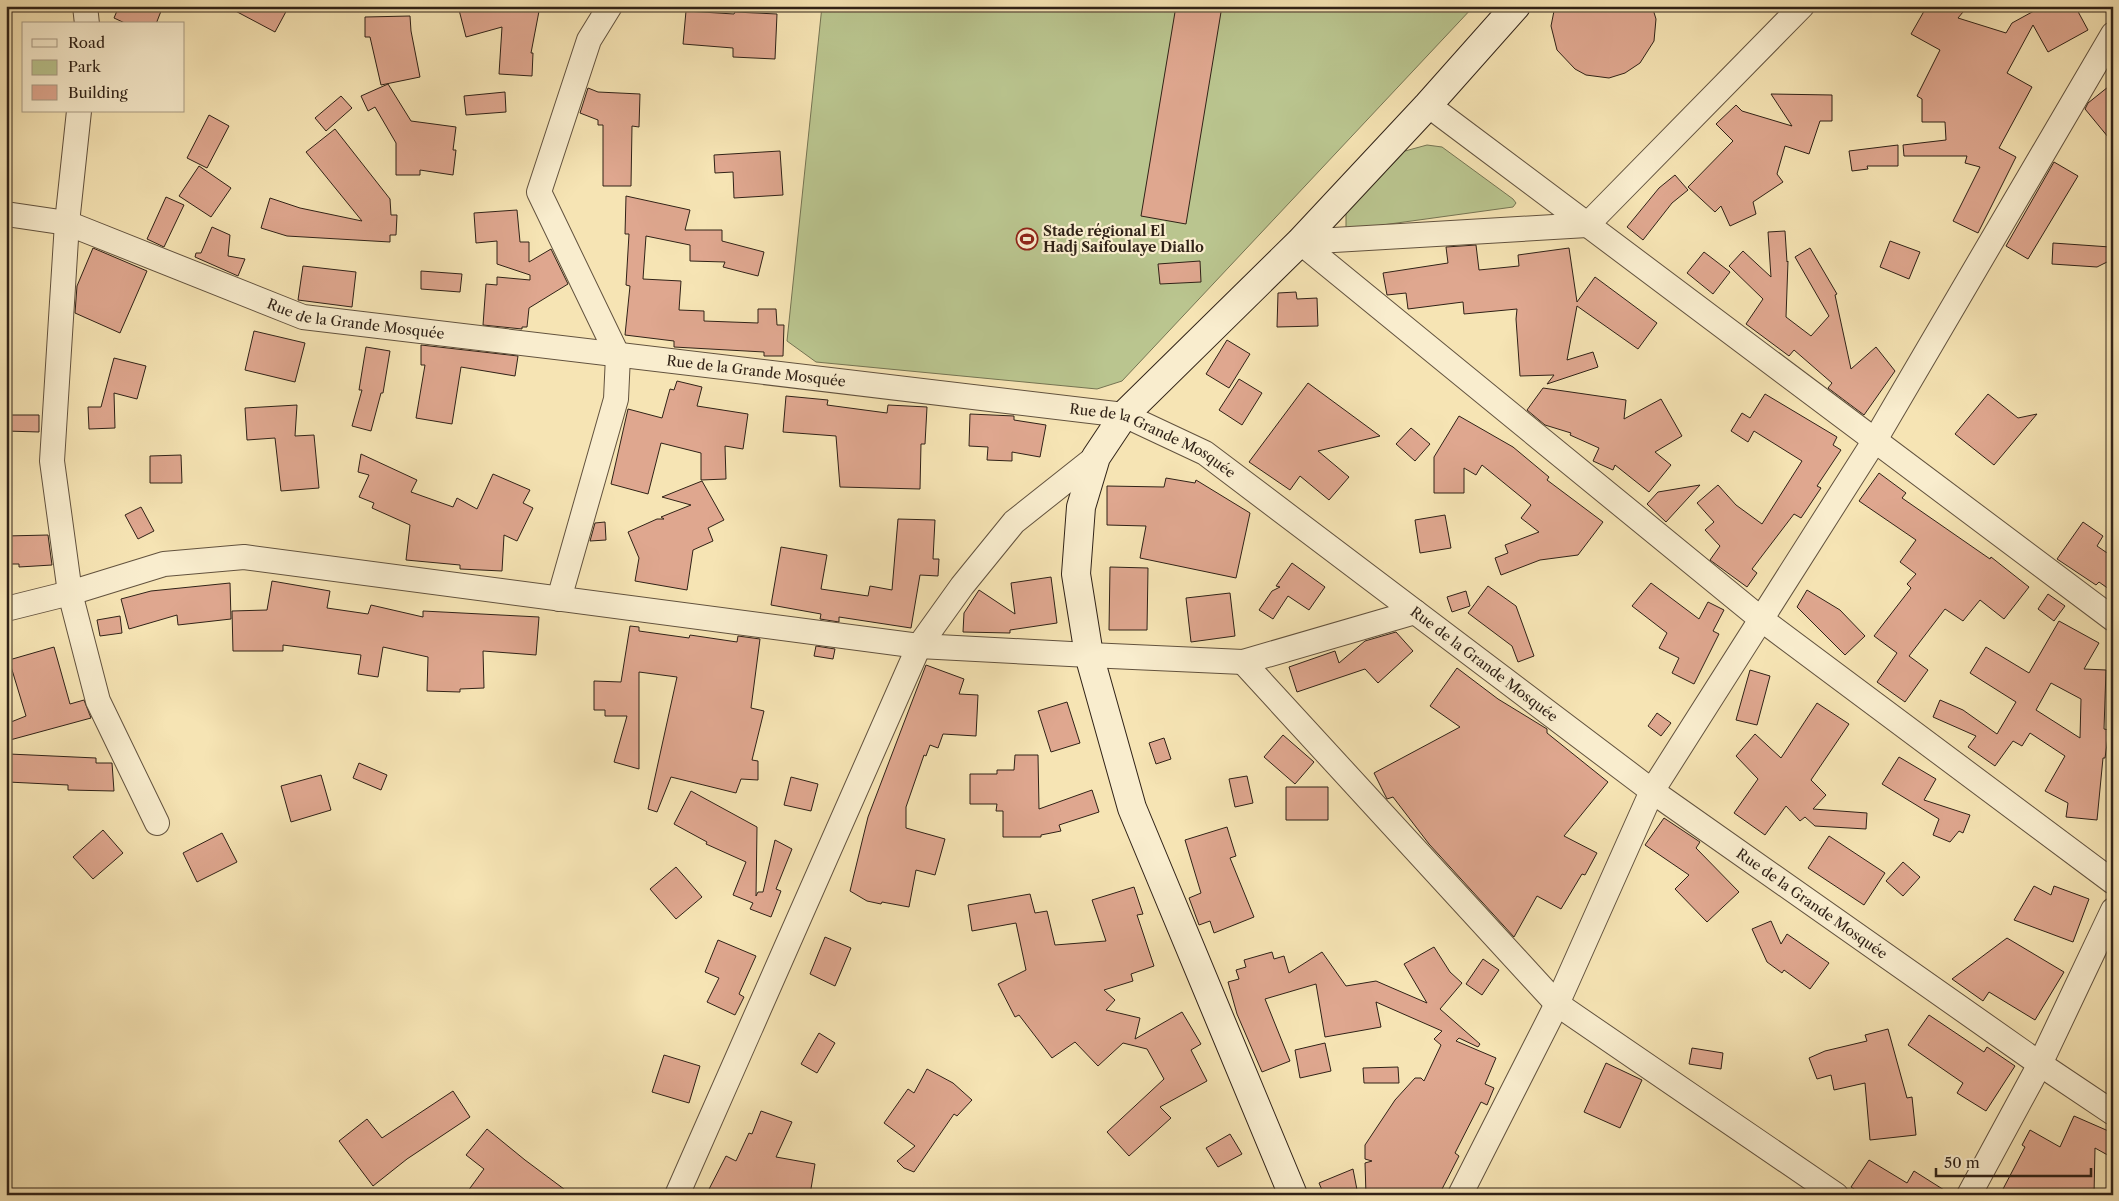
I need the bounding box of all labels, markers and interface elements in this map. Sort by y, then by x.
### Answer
legend [22,22,185,112]
text: Road [68,33,105,52]
text: Park [68,57,102,76]
text: Building [68,83,128,102]
place label: Stade régional El Hadj Saifoulaye Diallo [1043,222,1204,256]
sports icon: Stade régional El Hadj Saifoulaye Diallo [1015,227,1039,251]
street label: Rue de la Grande Mosquée [264,295,446,343]
street label: Rue de la Grande Mosquée [665,351,847,391]
street label: Rue de la Grande Mosquée [1069,400,1239,482]
street label: Rue de la Grande Mosquée [1407,603,1562,726]
street label: Rue de la Grande Mosquée [1733,844,1891,963]
scale bar [1936,1146,2092,1178]
text: 50 m [1944,1153,1980,1172]

